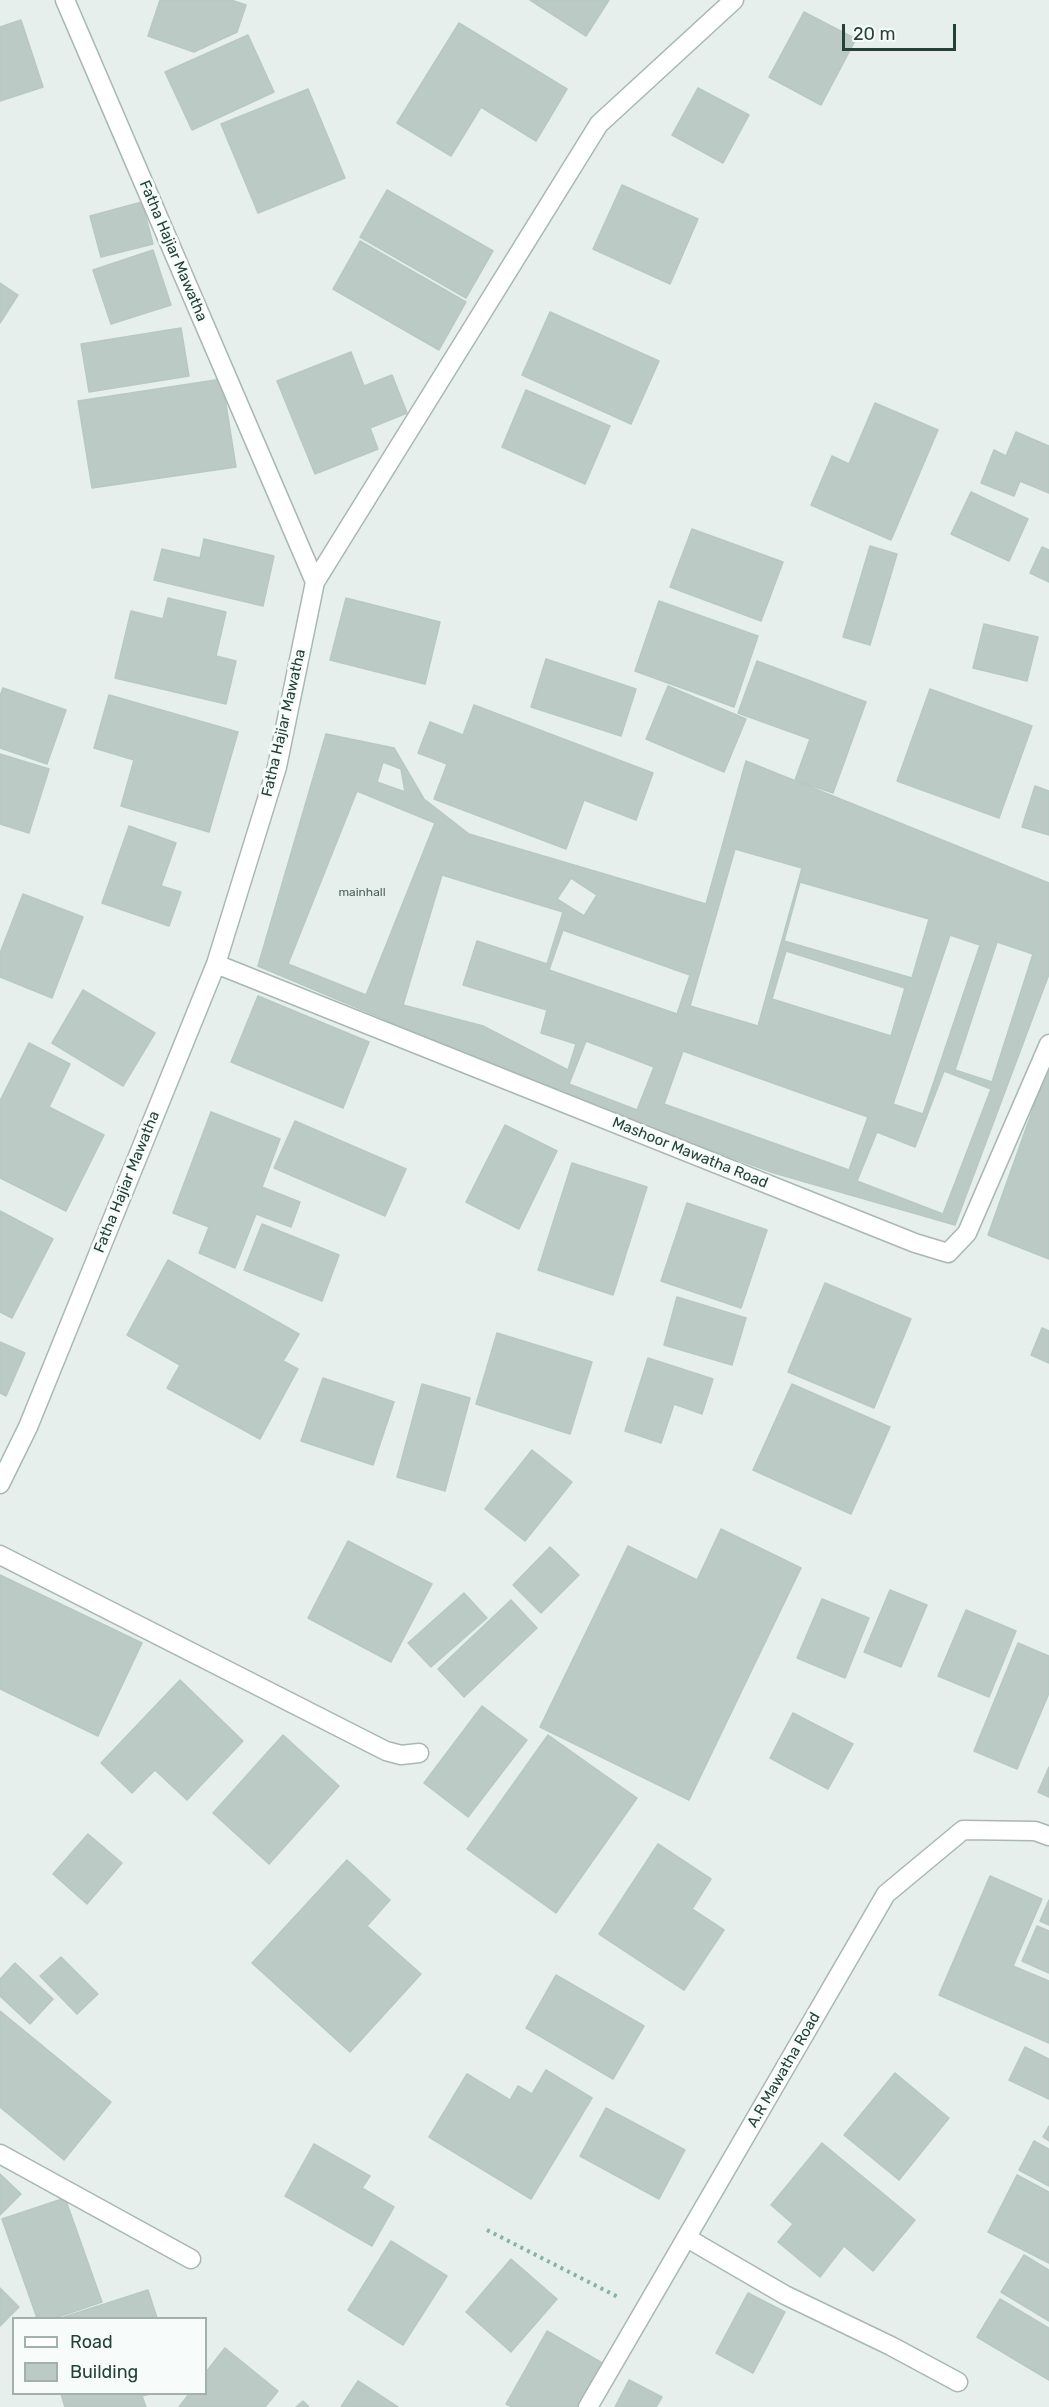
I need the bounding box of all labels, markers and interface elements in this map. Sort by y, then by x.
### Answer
scale bar [845,12,959,50]
text: 20 m [853,23,895,45]
street label: Fatha Hajiar Mawatha [135,178,211,324]
street label: Fatha Hajiar Mawatha [258,647,310,799]
house number: mainhall [338,886,386,900]
street label: Fatha Hajiar Mawatha [90,1109,164,1255]
street label: Mashoor Mawatha Road [610,1114,770,1192]
street label: A.R Mawatha Road [744,2009,824,2131]
legend [12,2317,207,2395]
text: Road [70,2331,113,2353]
text: Building [70,2361,138,2383]

